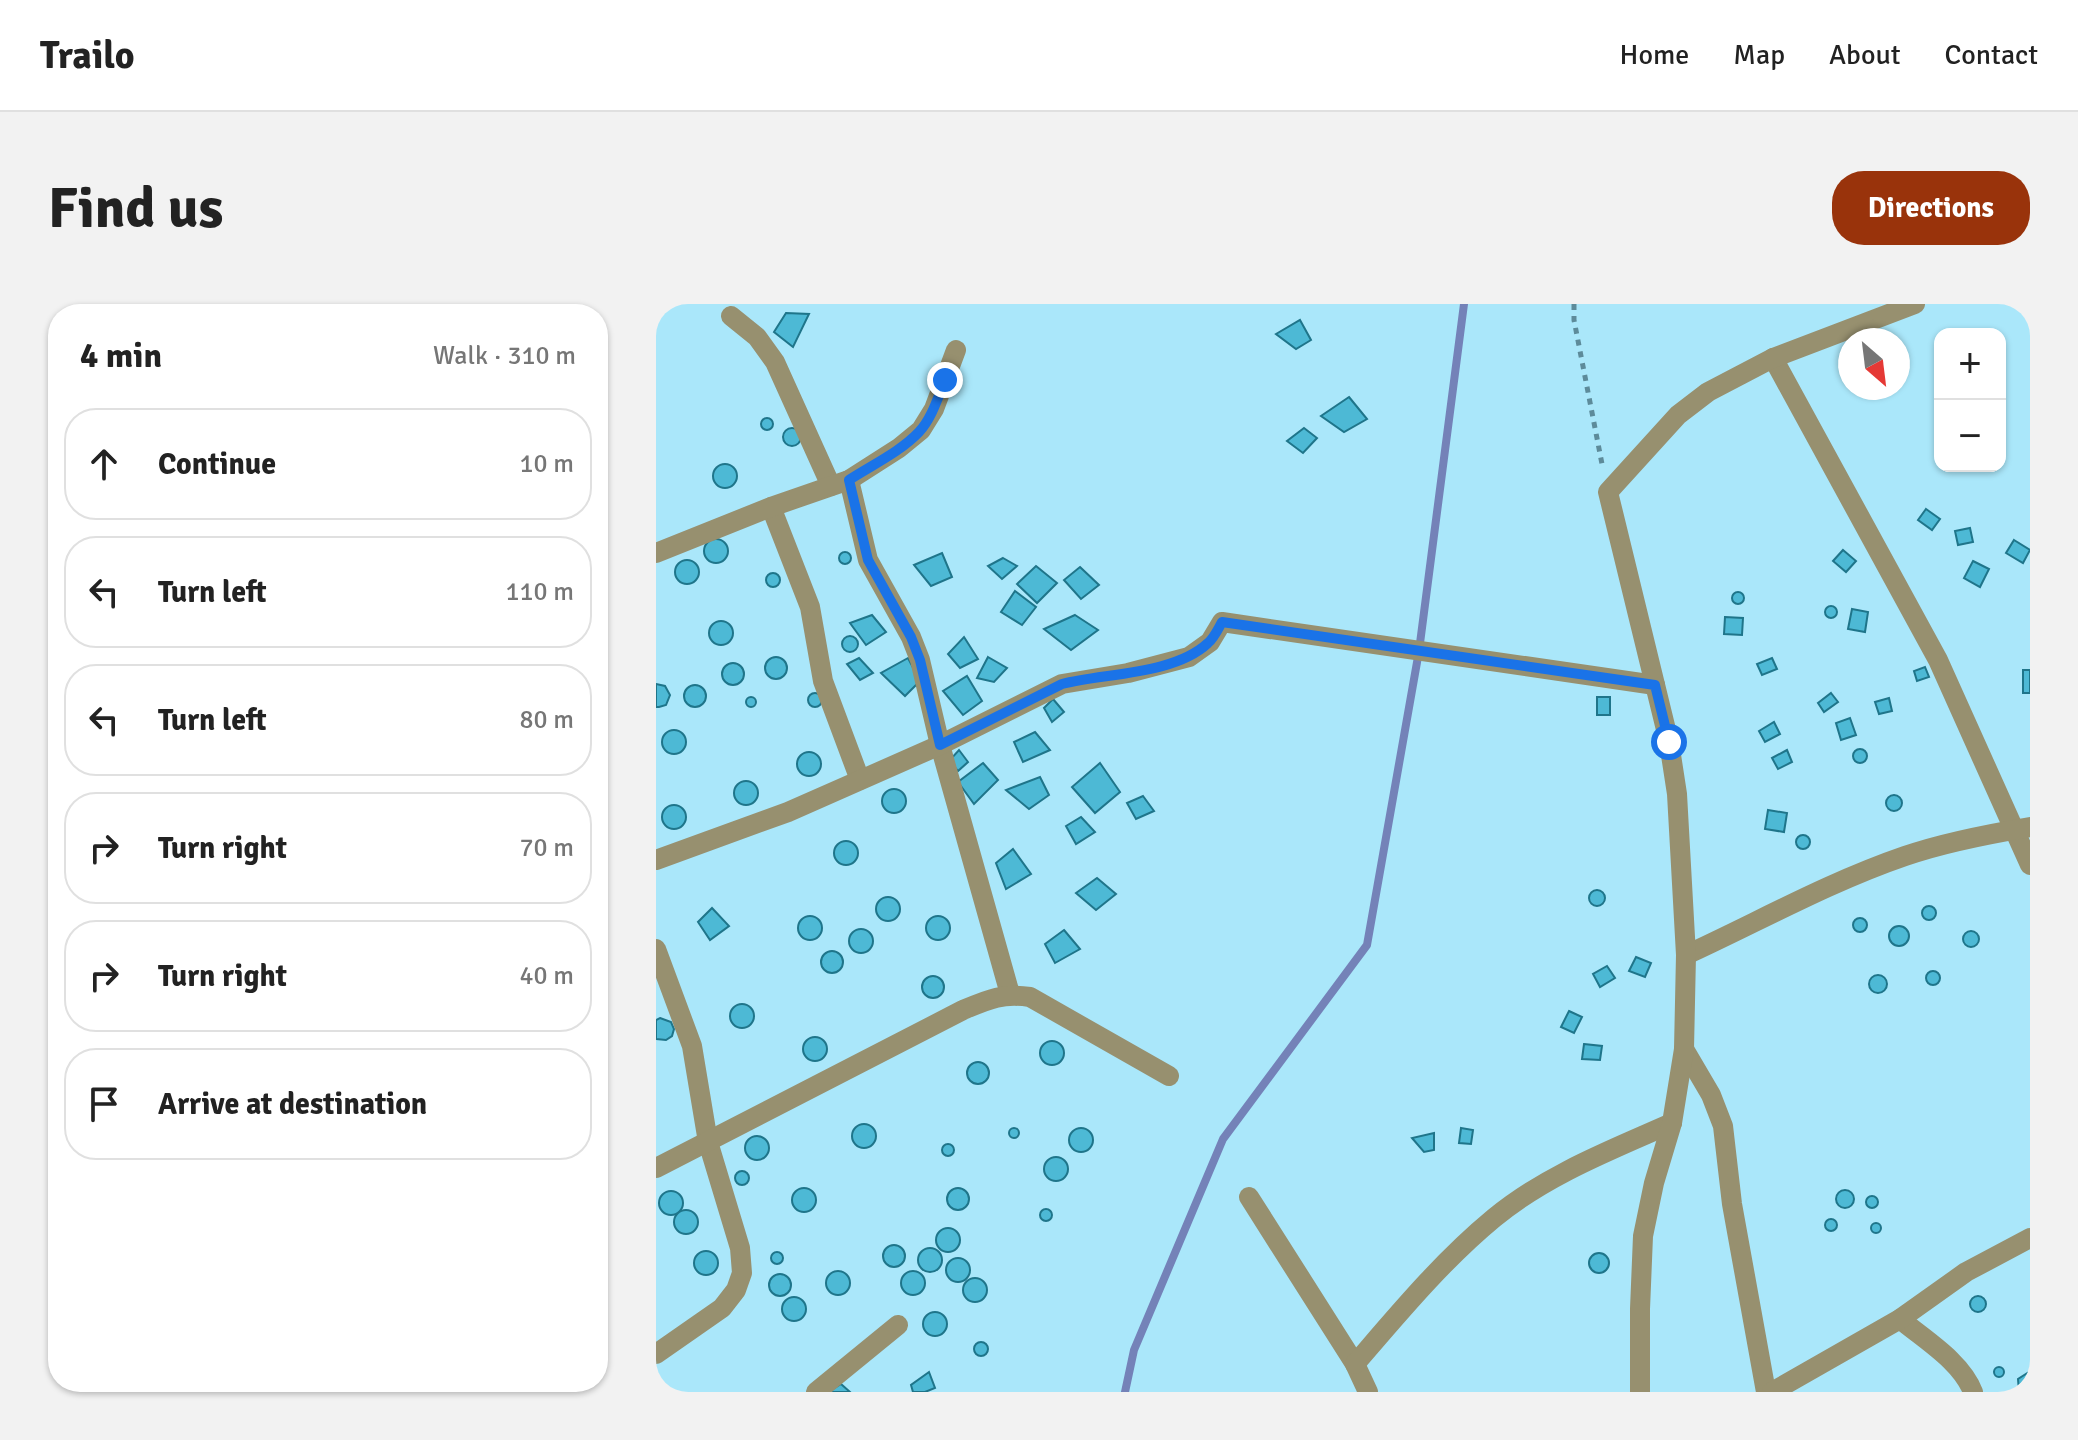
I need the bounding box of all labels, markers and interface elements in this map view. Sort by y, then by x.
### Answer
text: Trailo [40,32,135,79]
text: Home [1620,38,1689,72]
text: Map [1733,38,1785,72]
text: About [1829,38,1901,72]
text: Contact [1945,38,2038,72]
button: Directions [1832,171,2030,245]
text: Find us [48,174,223,243]
north arrow [1838,328,1910,400]
map controls [1934,328,2006,472]
button: + [1934,328,2006,400]
text: 4 min [80,335,162,377]
text: Walk · 310 m [433,340,576,372]
route end [927,362,963,398]
button: − [1934,400,2006,472]
icon: ahead [82,442,126,486]
text: Continue [158,446,276,483]
text: 10 m [519,448,574,480]
icon: left [82,570,126,614]
text: Turn left [158,574,267,611]
text: 110 m [505,576,574,608]
icon: left [82,698,126,742]
text: Turn left [158,702,267,739]
text: 80 m [519,704,574,736]
route start [1651,724,1687,760]
icon: right [82,826,126,870]
text: Turn right [158,830,287,867]
text: 70 m [519,832,574,864]
icon: right [82,954,126,998]
text: Turn right [158,958,287,995]
text: 40 m [519,960,574,992]
icon: arrive [82,1082,126,1126]
text: Arrive at destination [158,1086,427,1123]

